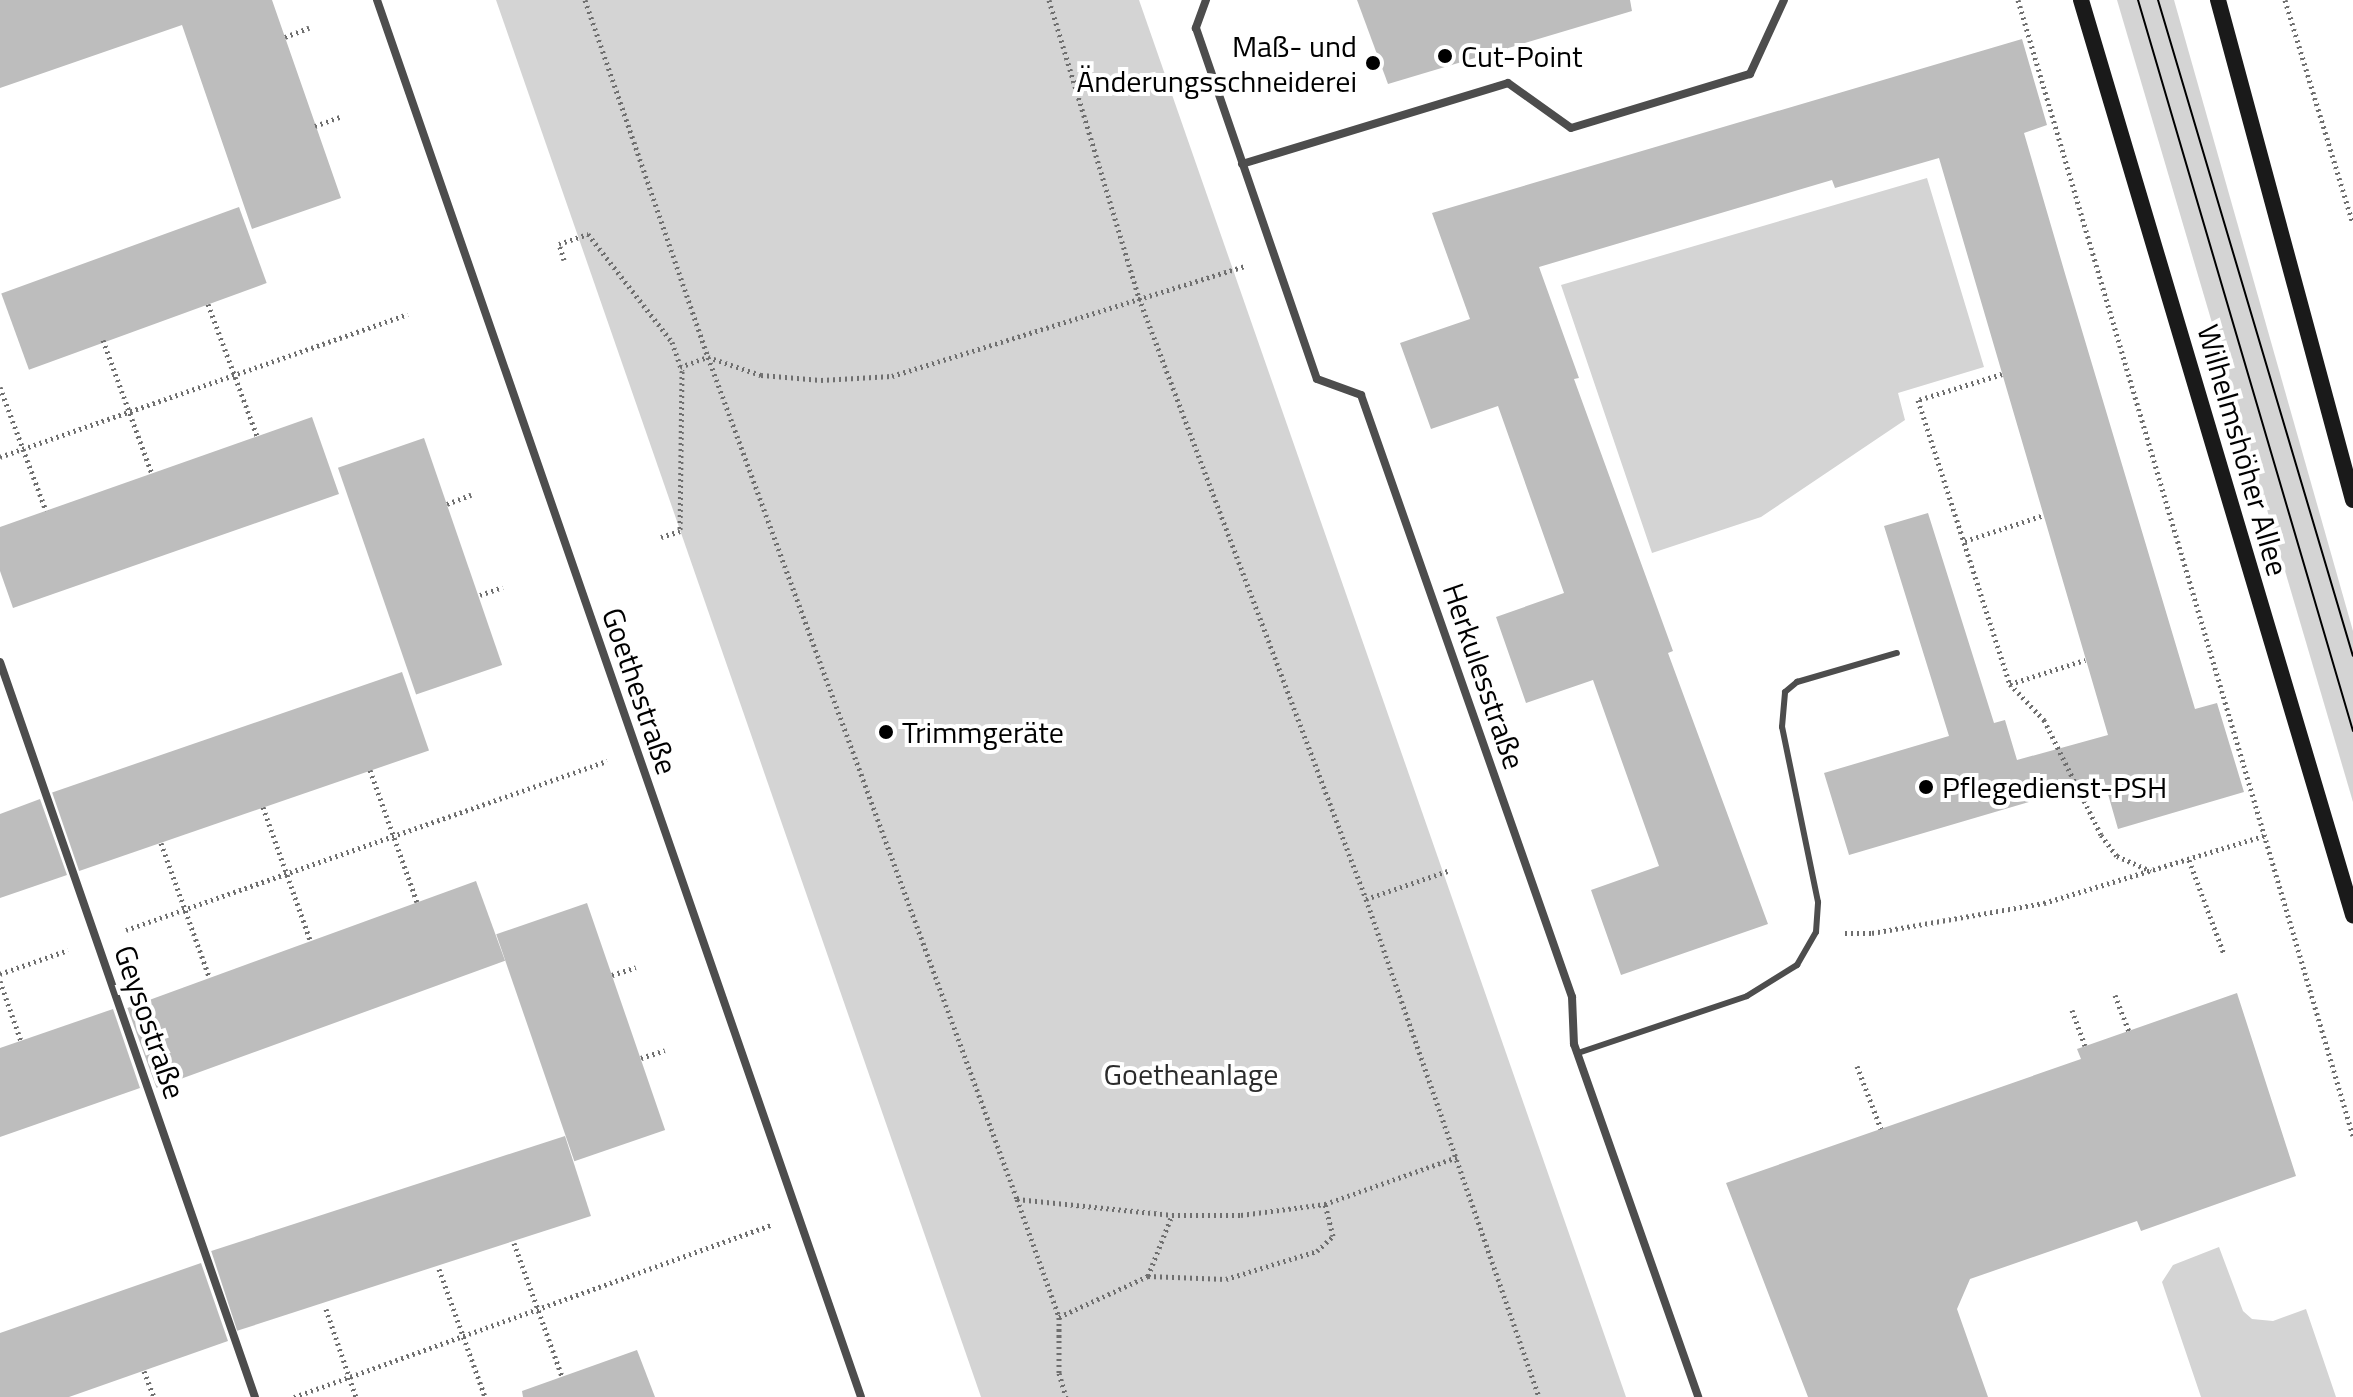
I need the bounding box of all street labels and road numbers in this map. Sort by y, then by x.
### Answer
street label: Wilhelmshöher Allee [2190,320,2296,580]
street label: Herkulesstraße [1435,578,1533,774]
street label: Goethestraße [595,603,685,779]
street label: Geysostraße [107,941,193,1103]

